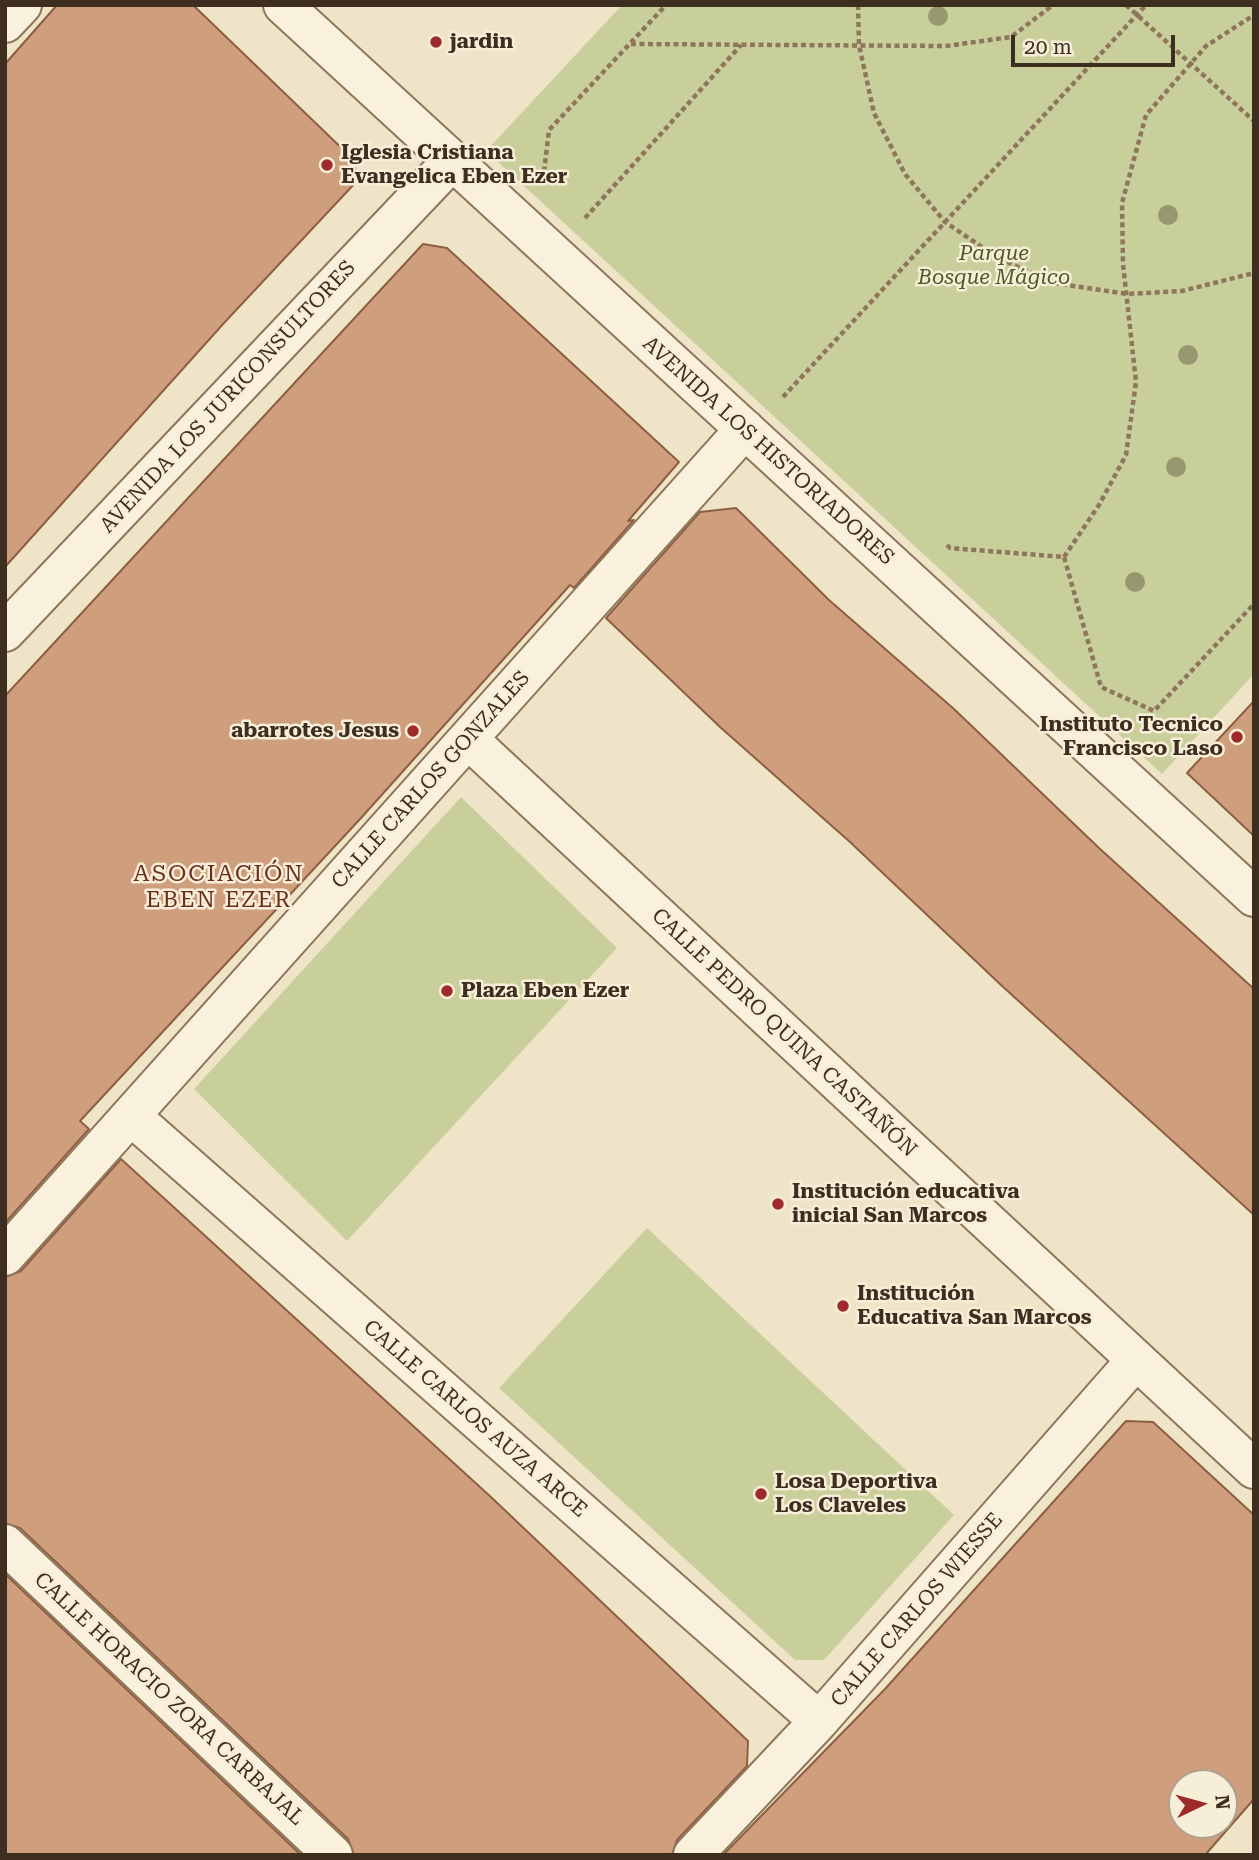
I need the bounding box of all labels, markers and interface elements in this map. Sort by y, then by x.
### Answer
scale bar [1014,21,1178,65]
place label: jardin [450,29,513,55]
marker: jardin [428,34,444,50]
text: 20 m [1024,35,1072,59]
place label: Iglesia Cristiana Evangelica Eben Ezer [341,140,567,190]
marker: Iglesia Cristiana Evangelica Eben Ezer [319,157,335,173]
park label: Parque Bosque Mágico [918,241,1070,291]
street label: AVENIDA LOS JURICONSULTORES [95,256,361,538]
street label: AVENIDA LOS HISTORIADORES [637,331,899,571]
street label: CALLE CARLOS GONZALES [327,666,535,894]
place label: Instituto Tecnico Francisco Laso [1040,712,1223,762]
place label: abarrotes Jesus [231,718,399,744]
marker: abarrotes Jesus [405,723,421,739]
marker: Instituto Tecnico Francisco Laso [1229,729,1245,745]
district label: ASOCIACIÓN EBEN EZER [135,860,303,914]
street label: CALLE PEDRO QUINA CASTAÑÓN [646,903,922,1163]
place label: Plaza Eben Ezer [461,978,629,1004]
marker: Plaza Eben Ezer [439,983,455,999]
place label: Institución educativa inicial San Marcos [792,1179,1020,1229]
marker: Institución educativa inicial San Marcos [770,1196,786,1212]
place label: Institución Educativa San Marcos [857,1281,1092,1331]
marker: Institución Educativa San Marcos [835,1298,851,1314]
street label: CALLE CARLOS AUZA ARCE [358,1315,592,1523]
place label: Losa Deportiva Los Claveles [775,1469,937,1519]
marker: Losa Deportiva Los Claveles [753,1486,769,1502]
street label: CALLE CARLOS WIESSE [826,1508,1008,1712]
street label: CALLE HORACIO ZORA CARBAJAL [29,1567,309,1831]
north arrow [1168,1769,1238,1839]
text: N [1210,1794,1235,1811]

